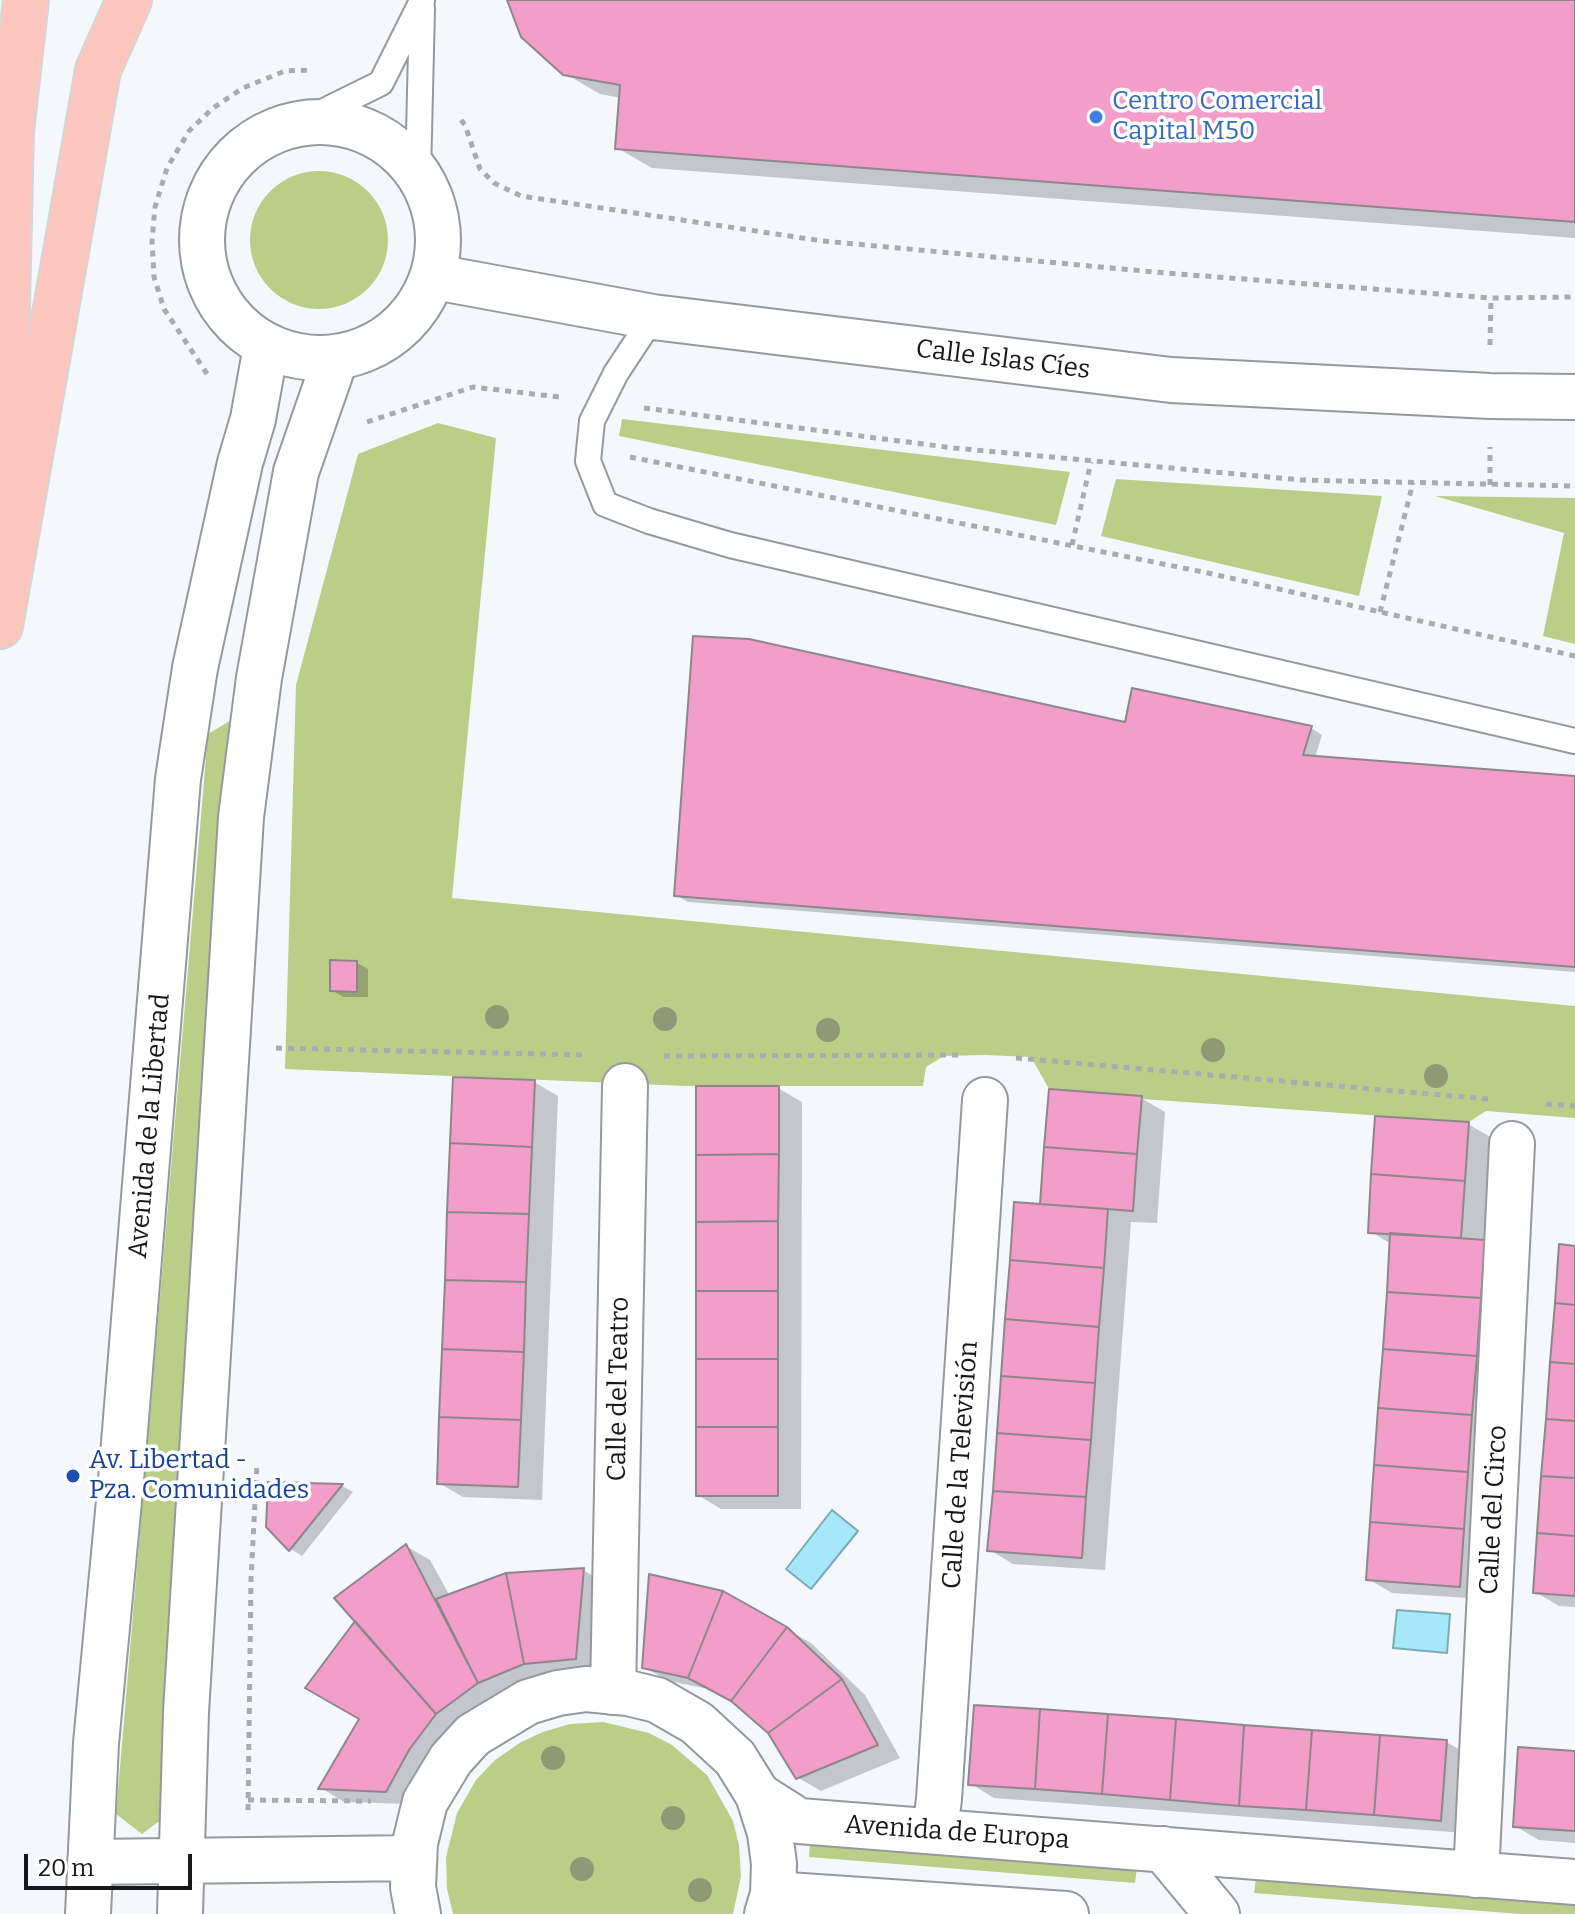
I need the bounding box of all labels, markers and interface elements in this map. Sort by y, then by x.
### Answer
place label: Centro Comercial Capital M50 [1112,86,1322,148]
marker: Centro Comercial Capital M50 [1087,108,1105,126]
street label: Calle Islas Cíes [914,334,1092,386]
street label: Avenida de la Libertad [123,992,177,1260]
street label: Calle del Teatro [602,1296,636,1482]
street label: Calle de la Televisión [937,1340,985,1590]
street label: Calle del Circo [1474,1424,1514,1596]
place label: Av. Libertad - Pza. Comunidades [89,1445,309,1506]
marker: Av. Libertad - Pza. Comunidades [64,1467,82,1485]
street label: Avenida de Europa [843,1810,1071,1856]
scale bar [28,1838,196,1888]
text: 20 m [38,1854,94,1882]

